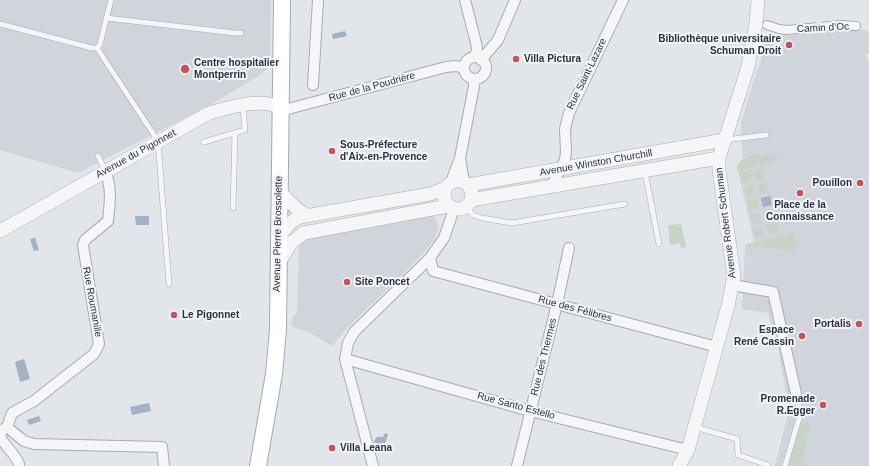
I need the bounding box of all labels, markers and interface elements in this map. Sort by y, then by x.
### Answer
street label: Camin d’Oc [797,21,849,35]
place label: Bibliothèque universitaire Schuman Droit [658,33,781,56]
street label: Rue Saint-Lazare [565,36,609,112]
marker: Bibliothèque universitaire Schuman Droit [784,40,794,50]
place label: Villa Pictura [524,53,581,65]
marker: Villa Pictura [511,54,521,64]
place label: Centre hospitalier Montperrin [194,57,279,80]
marker: Centre hospitalier Montperrin [179,63,191,75]
street label: Rue de la Poudrière [327,70,417,104]
street label: Avenue du Pigonnet [94,127,178,181]
place label: Sous-Préfecture d'Aix-en-Provence [340,139,427,162]
marker: Sous-Préfecture d'Aix-en-Provence [327,146,337,156]
street label: Avenue Winston Churchill [539,147,653,179]
street label: Avenue Robert Schuman [713,167,739,279]
street label: Avenue Pierre Brossolette [271,176,285,292]
place label: Pouillon [813,177,852,189]
marker: Pouillon [855,178,865,188]
marker: Place de la Connaissance [795,188,805,198]
place label: Place de la Connaissance [766,199,834,222]
street label: Rue Roumanille [80,266,104,338]
place label: Site Poncet [355,276,409,288]
marker: Site Poncet [342,277,352,287]
street label: Rue des Félibres [537,293,613,325]
place label: Le Pigonnet [182,309,239,321]
marker: Le Pigonnet [169,310,179,320]
street label: Rue des Thermes [529,317,559,397]
place label: Portalis [814,318,851,330]
marker: Portalis [854,319,864,329]
place label: Espace René Cassin [734,324,794,348]
marker: Espace René Cassin [797,331,807,341]
street label: Rue Santo Estello [476,390,556,422]
place label: Promenade R.Egger [761,393,815,416]
marker: Promenade R.Egger [818,400,828,410]
place label: Villa Leana [340,442,392,454]
marker: Villa Leana [327,443,337,453]

